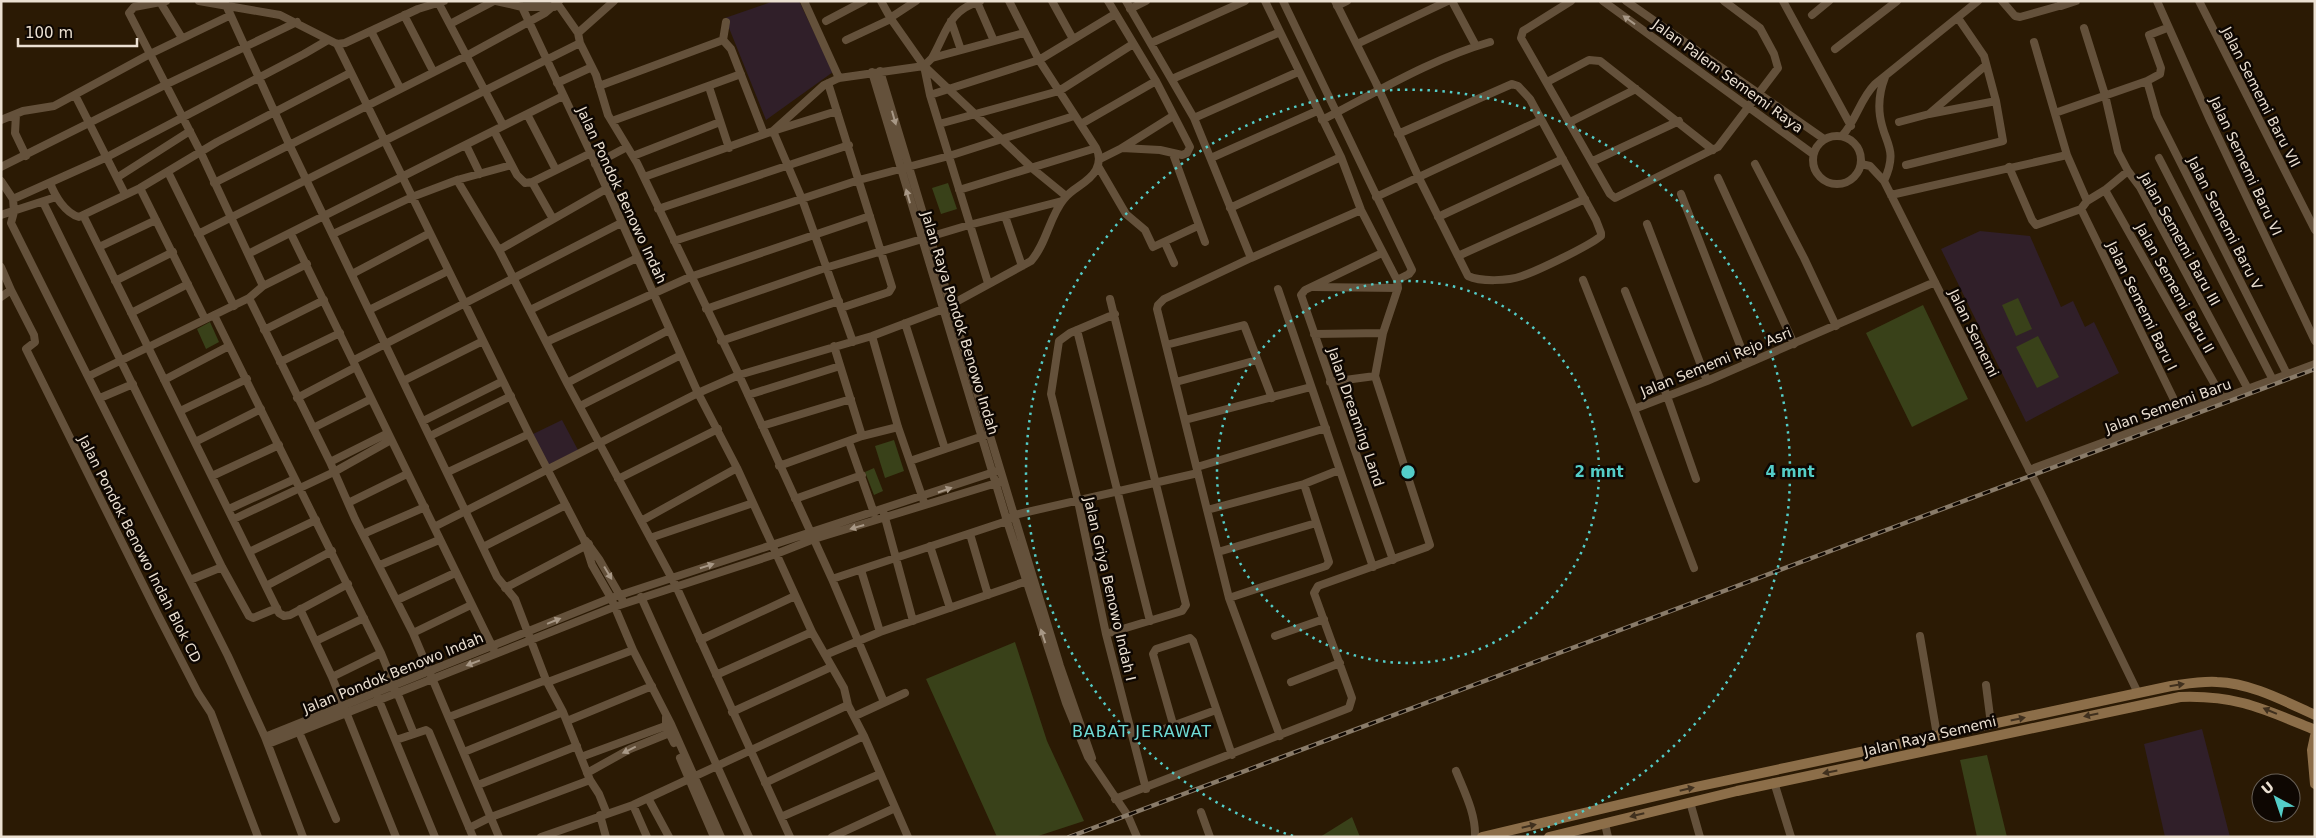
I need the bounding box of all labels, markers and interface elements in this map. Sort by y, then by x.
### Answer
scale bar [18,15,136,47]
one-way arrow [1622,15,1636,25]
street label: Jalan Palem Sememi Raya [1649,15,1806,136]
text: 100 m [25,24,73,42]
street label: Jalan Sememi Baru VII [2218,24,2304,170]
street label: Jalan Pondok Benowo Indah [573,103,670,286]
one-way arrow [891,110,899,125]
street label: Jalan Sememi Baru VI [2184,153,2266,293]
street label: Jalan Sememi Baru V [2184,154,2266,292]
street label: Jalan Sememi Baru III [2136,169,2224,309]
one-way arrow [904,188,912,203]
street label: Jalan Raya Pondok Benowo Indah [918,208,1002,437]
street label: Jalan Sememi Baru II [2132,220,2218,356]
street label: Jalan Sememi Baru I [2103,239,2181,373]
street label: Jalan Sememi [1945,286,2002,380]
street label: Jalan Sememi Rejo Asri [1637,324,1794,400]
street label: Jalan Dreaming Land [1324,345,1387,489]
street label: Jalan Sememi Baru [2102,376,2233,437]
street label: Jalan Pondok Benowo Indah Blok CD [75,432,205,665]
centre of rings [1399,463,1417,481]
text: 2 mnt [1574,463,1624,481]
text: 4 mnt [1765,463,1815,481]
one-way arrow [937,485,952,493]
street label: Jalan Griya Benowo Indah I [1081,494,1139,683]
one-way arrow [849,523,864,531]
one-way arrow [699,562,714,570]
one-way arrow [603,567,612,580]
one-way arrow [547,617,561,625]
one-way arrow [1039,628,1047,643]
street label: Jalan Pondok Benowo Indah [299,629,486,717]
one-way arrow [465,659,480,667]
one-way arrow [2169,681,2185,689]
one-way arrow [2263,707,2277,715]
one-way arrow [2083,711,2099,719]
street label: Jalan Raya Sememi [1861,713,1998,759]
one-way arrow [2010,715,2025,723]
district label: BABAT JERAWAT [1072,722,1212,741]
one-way arrow [622,746,636,754]
one-way arrow [1821,768,1837,776]
north arrow [2251,773,2301,823]
text: U [2258,778,2277,798]
one-way arrow [1680,785,1695,793]
one-way arrow [1630,812,1645,820]
one-way arrow [1522,821,1538,829]

